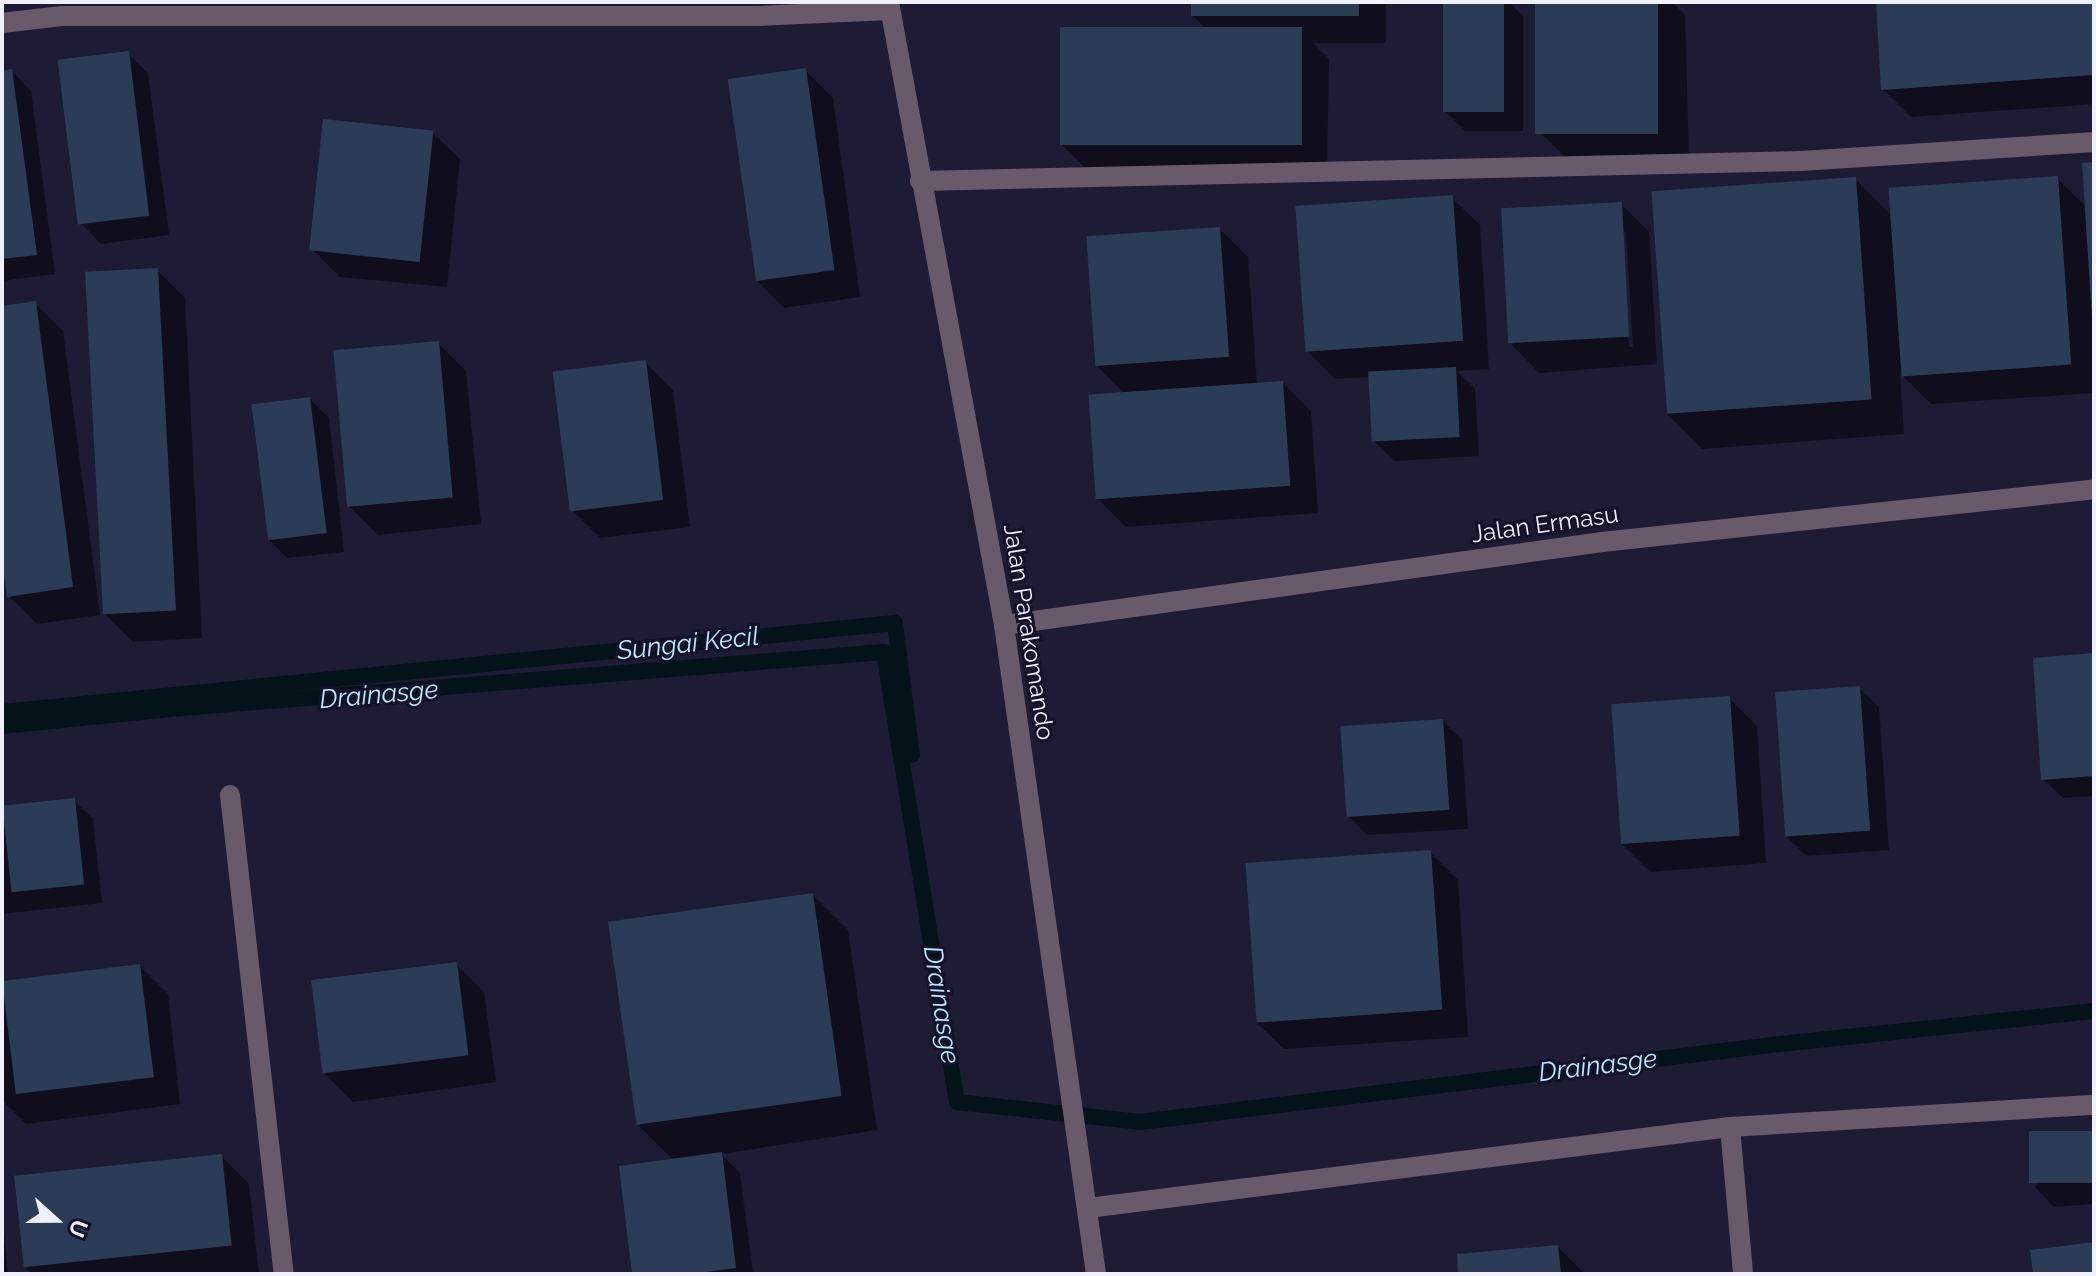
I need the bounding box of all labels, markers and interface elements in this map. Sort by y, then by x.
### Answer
street label: Jalan Ermasu [1470,499,1620,549]
street label: Jalan Parakomando [998,522,1060,742]
water label: Sungai Kecil [615,621,761,667]
water label: Drainasge [318,674,440,716]
water label: Drainasge [916,944,966,1066]
water label: Drainasge [1537,1043,1659,1089]
north arrow [16,1180,96,1260]
text: U [63,1216,94,1241]

